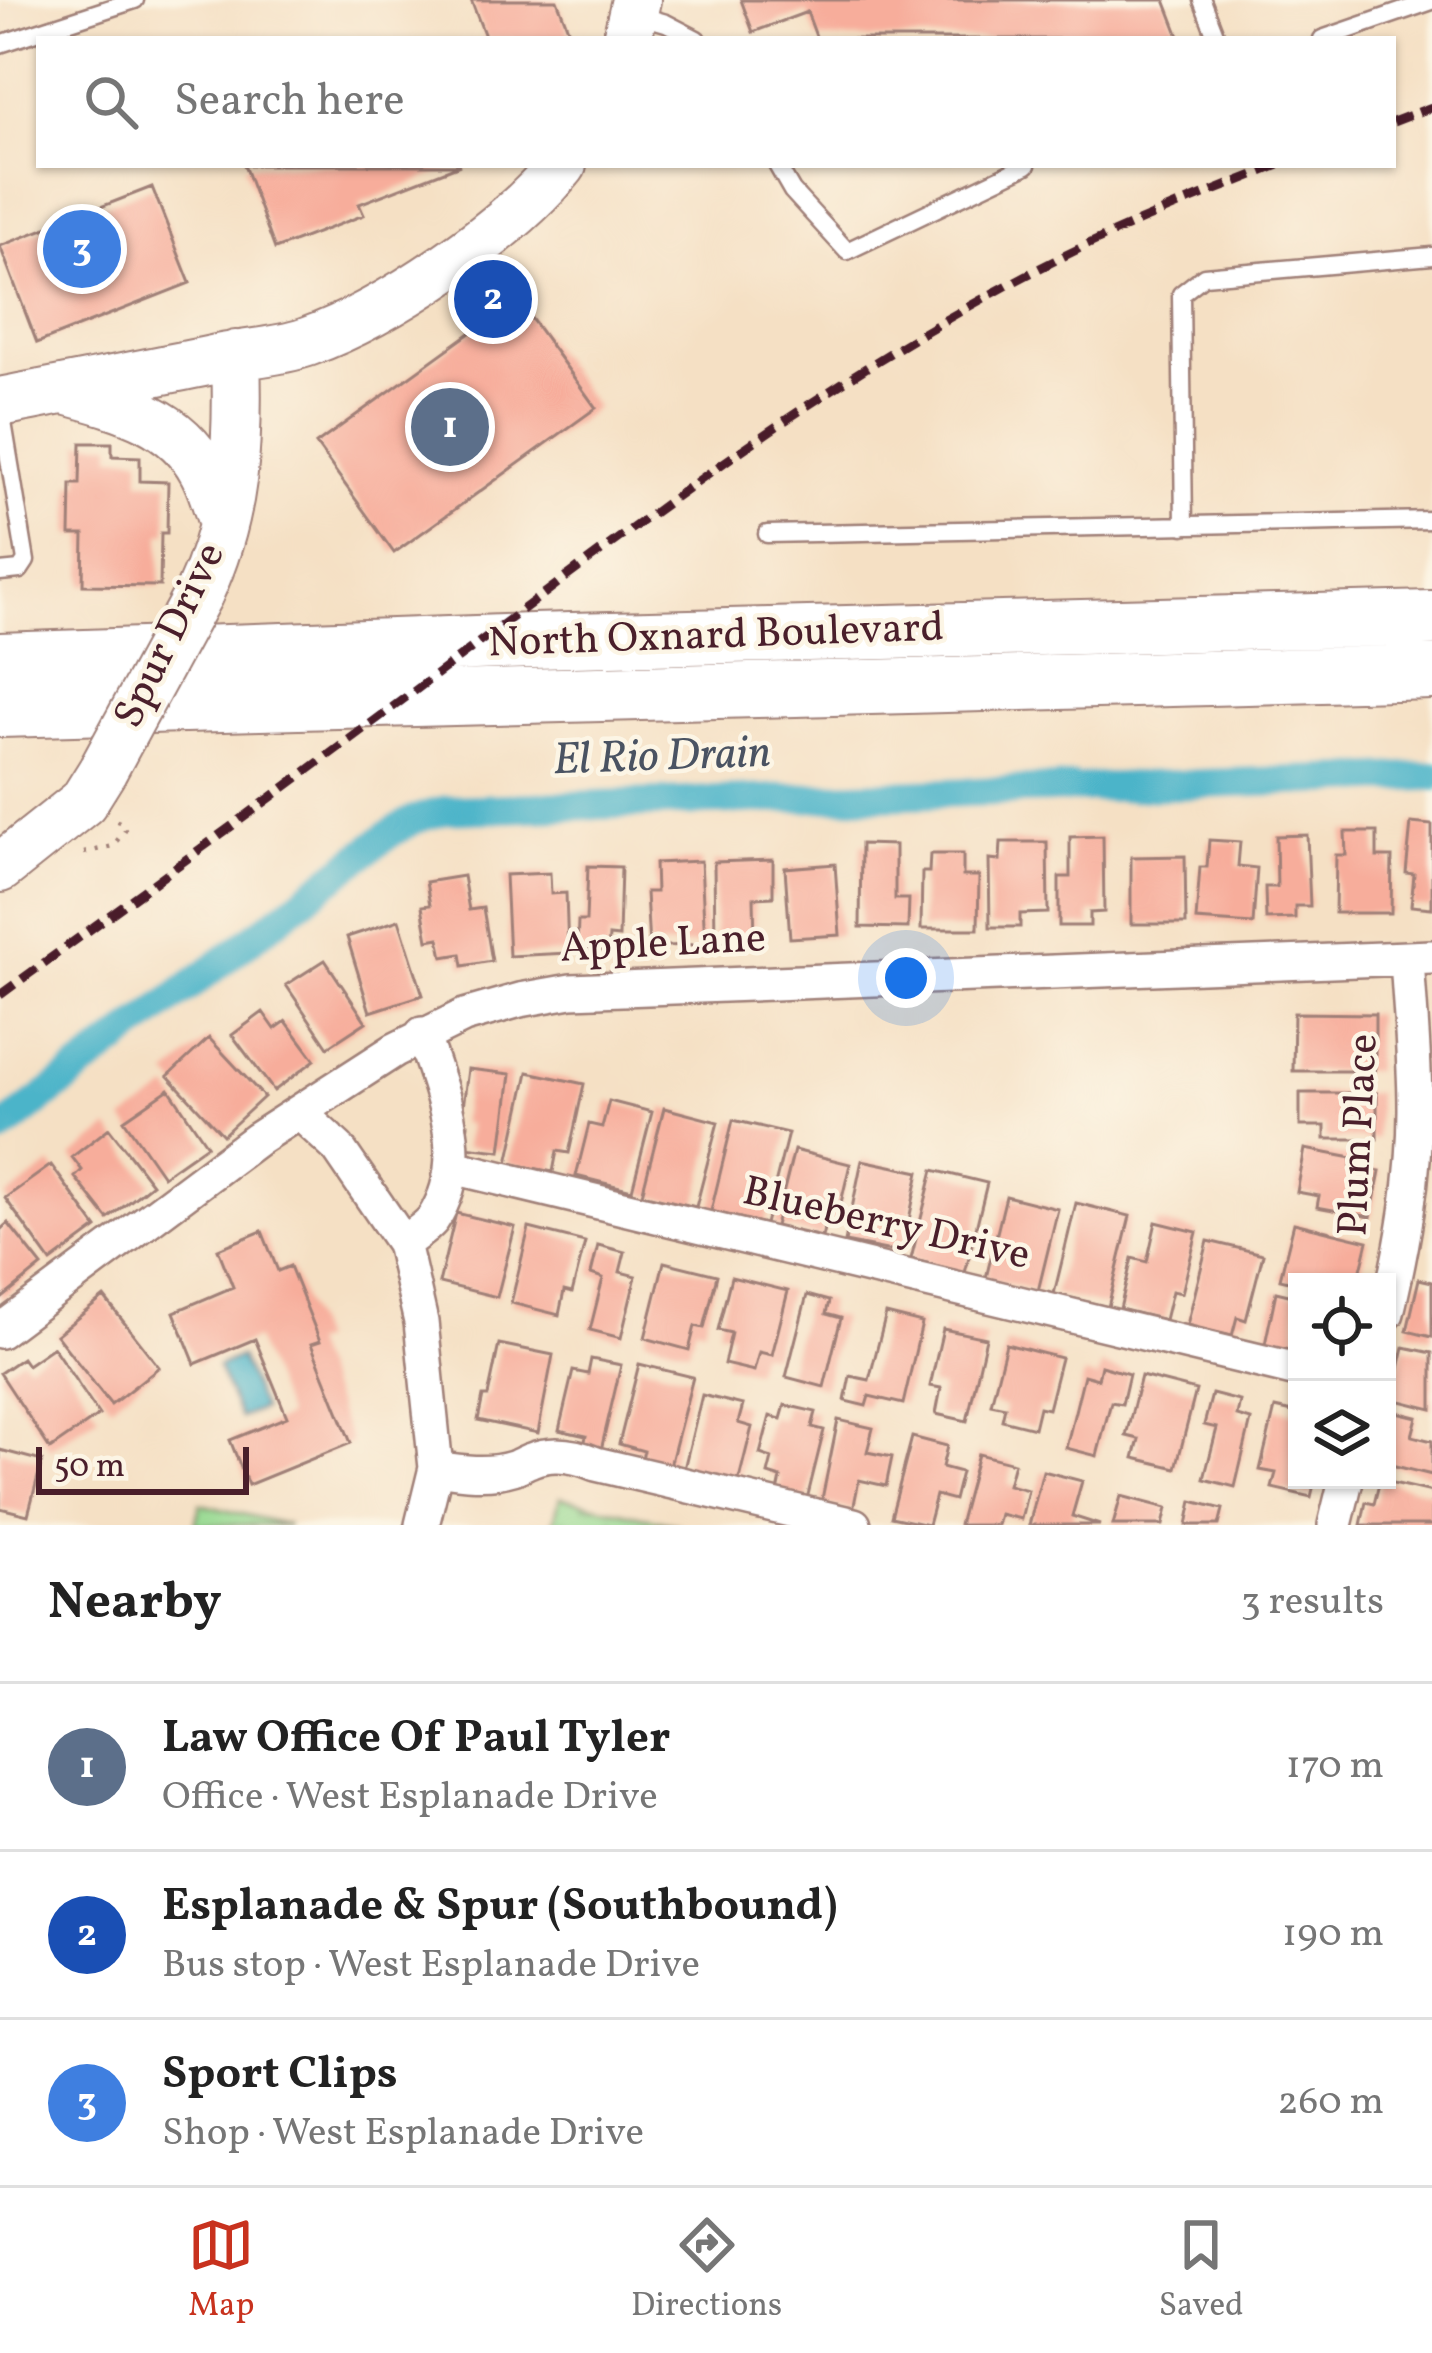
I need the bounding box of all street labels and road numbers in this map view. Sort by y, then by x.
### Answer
street label: Spur Drive [101,533,241,739]
street label: North Oxnard Boulevard [487,600,945,674]
street label: Apple Lane [559,910,767,980]
street label: Plum Place [1325,1032,1395,1238]
street label: Blueberry Drive [737,1163,1035,1287]

